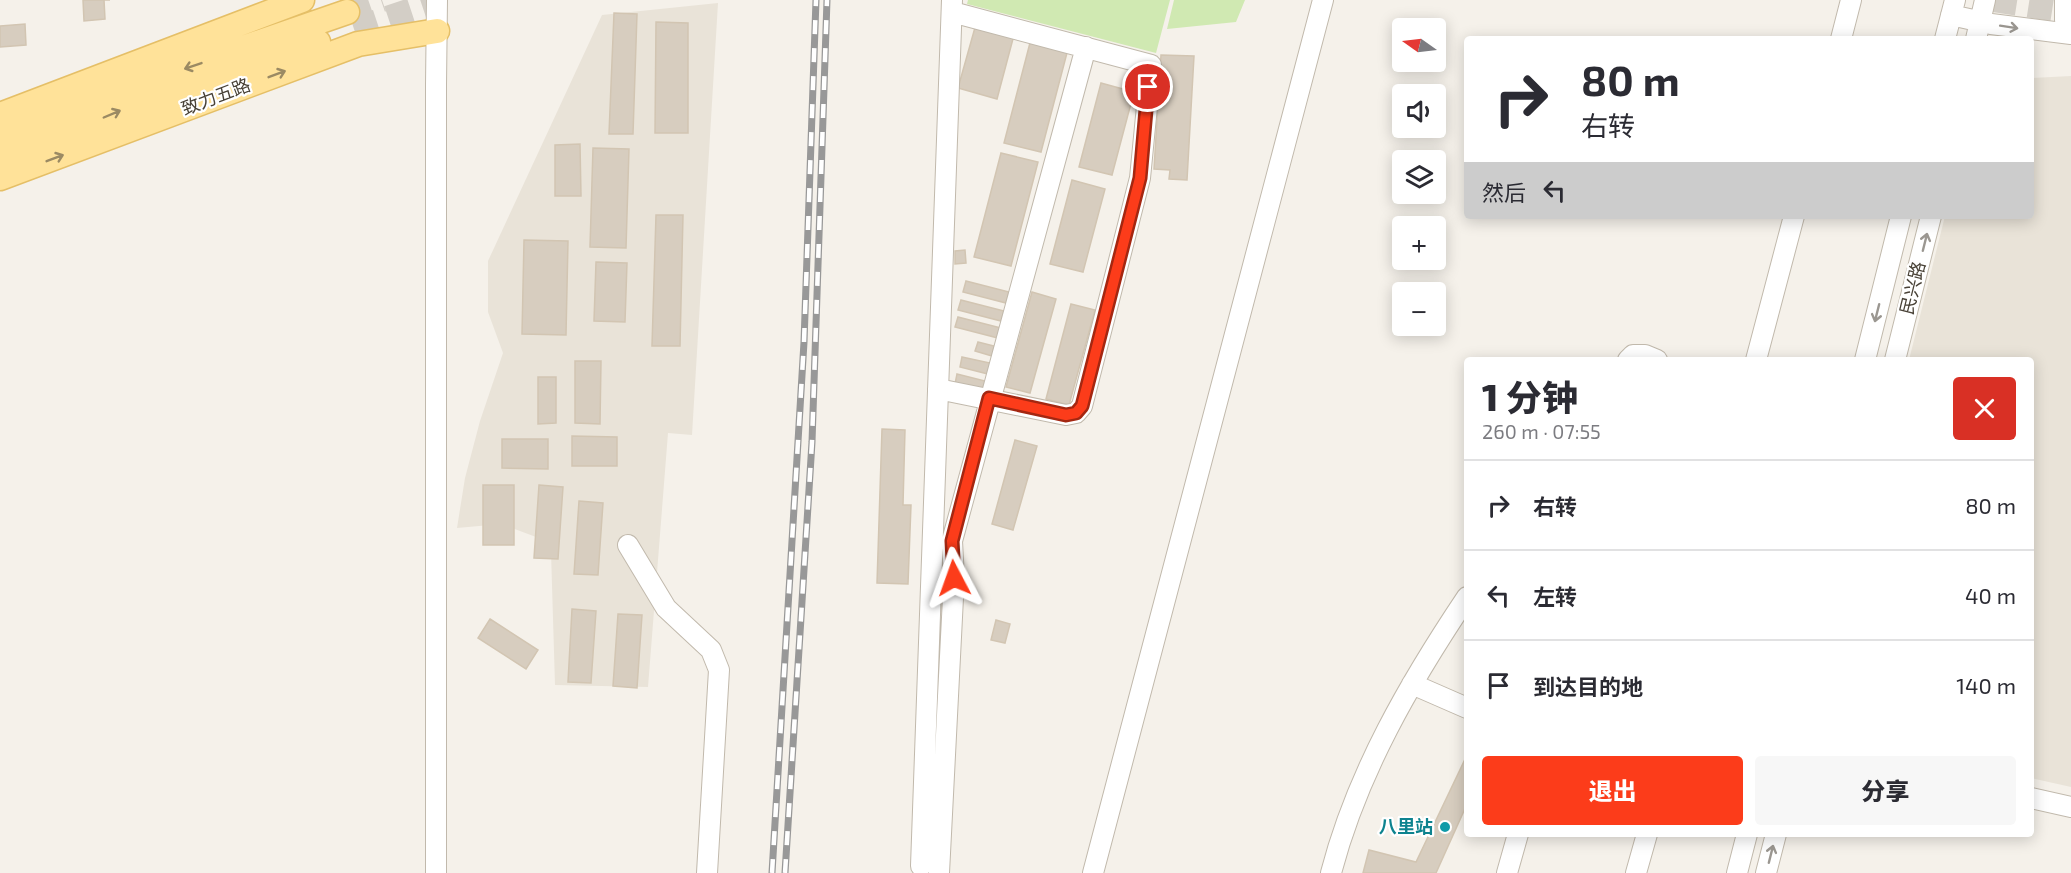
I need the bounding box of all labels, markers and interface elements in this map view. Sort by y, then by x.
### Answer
north arrow [1392,18,1446,72]
map controls [1392,18,1446,336]
one-way arrow [1998,21,2018,32]
text: 80 m [1581,54,1680,104]
icon: right [1482,60,1560,138]
one-way arrow [184,61,202,72]
pin [1122,61,1173,112]
one-way arrow [267,68,286,79]
icon: arrive [1131,70,1164,103]
street label: 致力五路 [178,73,253,119]
button: sound [1392,84,1446,138]
one-way arrow [102,108,121,119]
text: 右转 [1581,109,1635,141]
button: layers [1392,150,1446,204]
one-way arrow [45,151,64,162]
icon: left [1538,174,1571,207]
text: 然后 [1482,179,1526,205]
button: + [1392,216,1446,270]
one-way arrow [1919,233,1931,252]
street label: 民兴路 [1895,259,1929,317]
button: − [1392,282,1446,336]
one-way arrow [1870,304,1882,323]
text: 1 分钟 [1482,375,1578,418]
button: close [1953,377,2016,440]
text: 260 m · 07:55 [1482,419,1601,443]
icon: right [1482,489,1515,522]
text: 80 m [1965,492,2016,518]
text: 右转 [1533,493,1577,519]
position arrow [922,546,986,610]
icon: left [1482,579,1515,612]
text: 40 m [1965,582,2016,608]
text: 左转 [1533,583,1577,609]
icon: arrive [1482,669,1515,702]
text: 140 m [1956,672,2016,698]
text: 到达目的地 [1533,673,1643,699]
button: 退出 [1482,756,1743,825]
button: 分享 [1755,756,2016,825]
place label: 八里站 [1379,815,1433,837]
marker: 八里站 [1438,820,1452,834]
one-way arrow [1766,844,1778,863]

